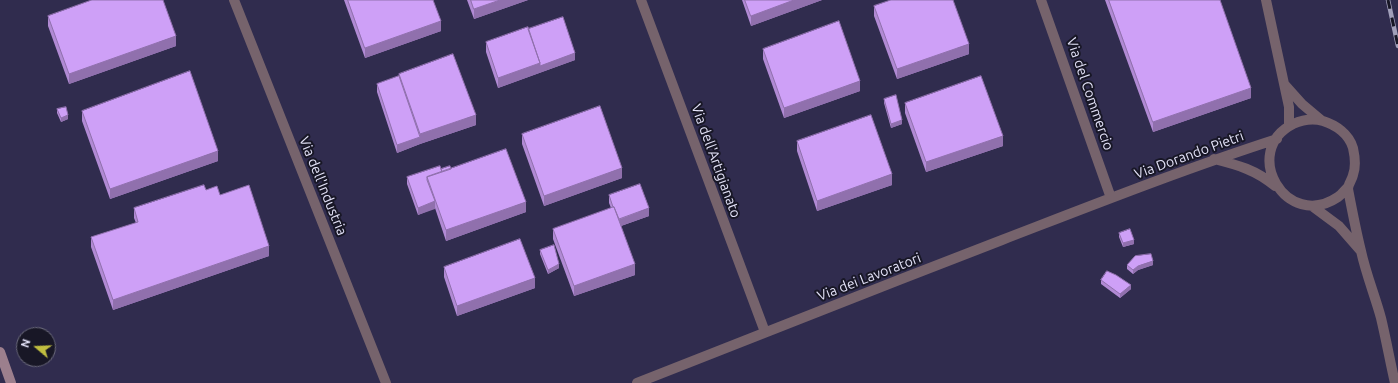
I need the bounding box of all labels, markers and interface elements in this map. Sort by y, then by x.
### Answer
street label: Via del Commercio [1063,35,1117,153]
street label: Via dell'Artigianato [688,102,744,220]
street label: Via Dorando Pietri [1132,127,1246,183]
street label: Via dell'Industria [296,134,350,238]
street label: Via dei Lavoratori [815,249,923,305]
north arrow [16,327,56,367]
text: N [19,338,33,349]

